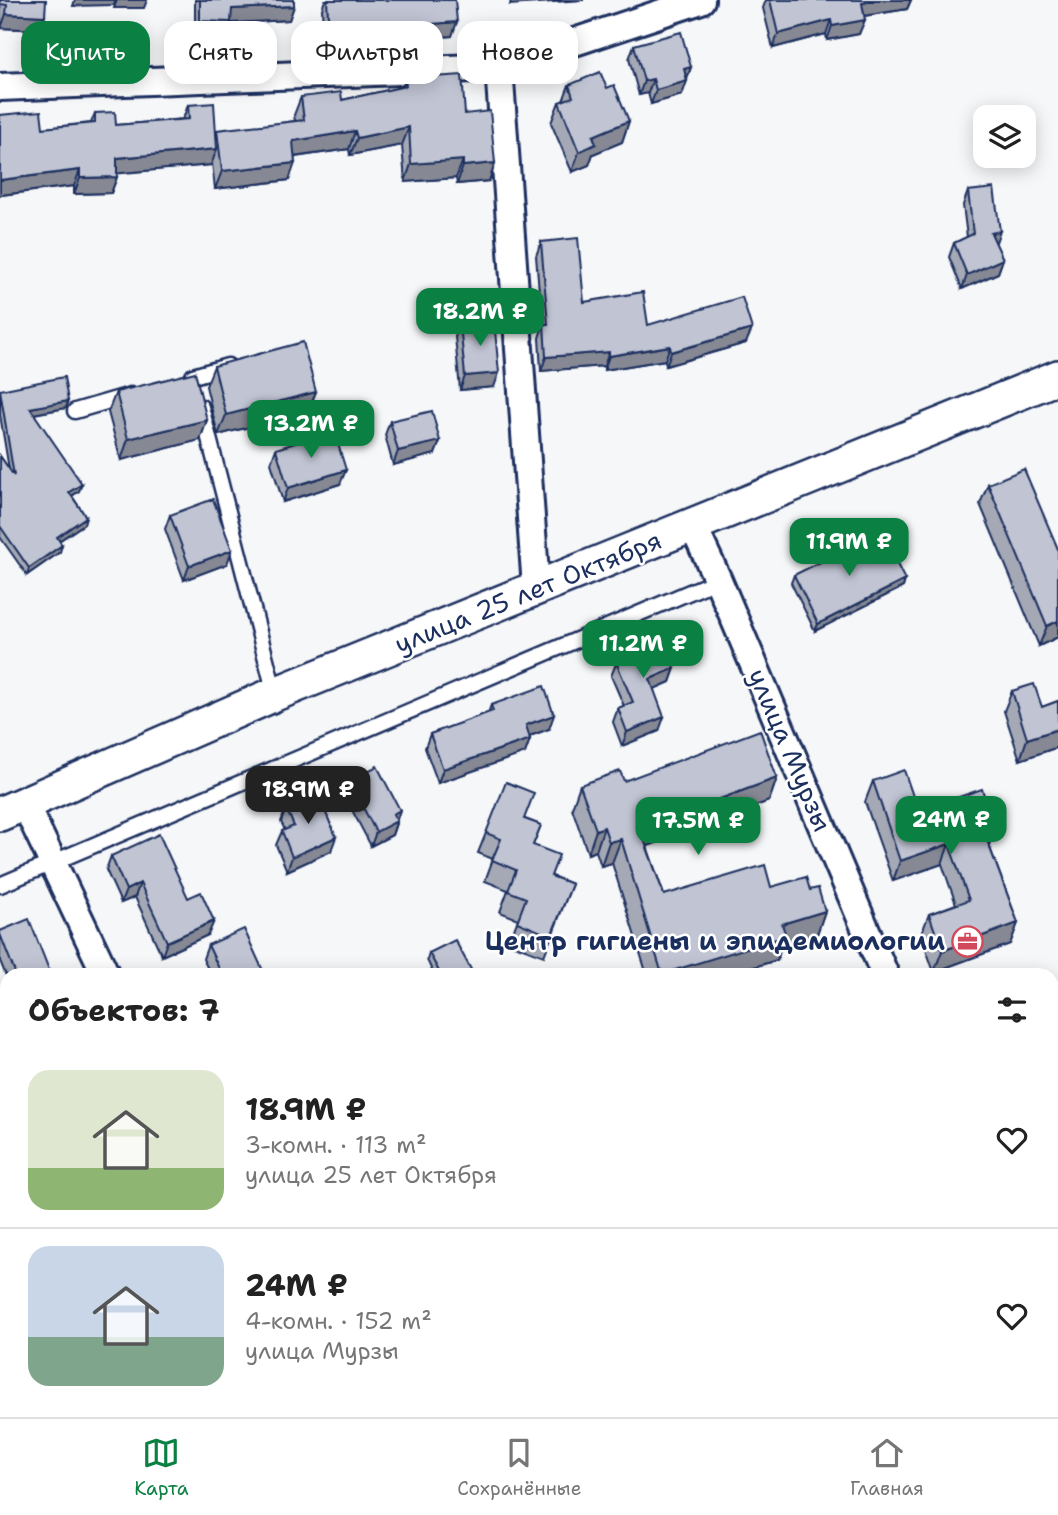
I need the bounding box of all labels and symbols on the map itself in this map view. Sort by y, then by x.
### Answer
pin: 18.2M ₽ [415,288,545,348]
pin: 13.2M ₽ [246,400,376,460]
pin: 11.9M ₽ [784,518,914,578]
street label: улица 25 лет Октября [389,522,666,661]
pin: 11.2M ₽ [578,620,708,680]
street label: улица Мурзы [740,663,841,837]
pin: 18.9M ₽ [243,766,373,826]
pin: 24M ₽ [902,796,1000,856]
pin: 17.5M ₽ [633,798,763,857]
place label: Центр гигиены и эпидемиологии [485,923,945,958]
office icon: Центр гигиены и эпидемиологии [951,924,985,958]

